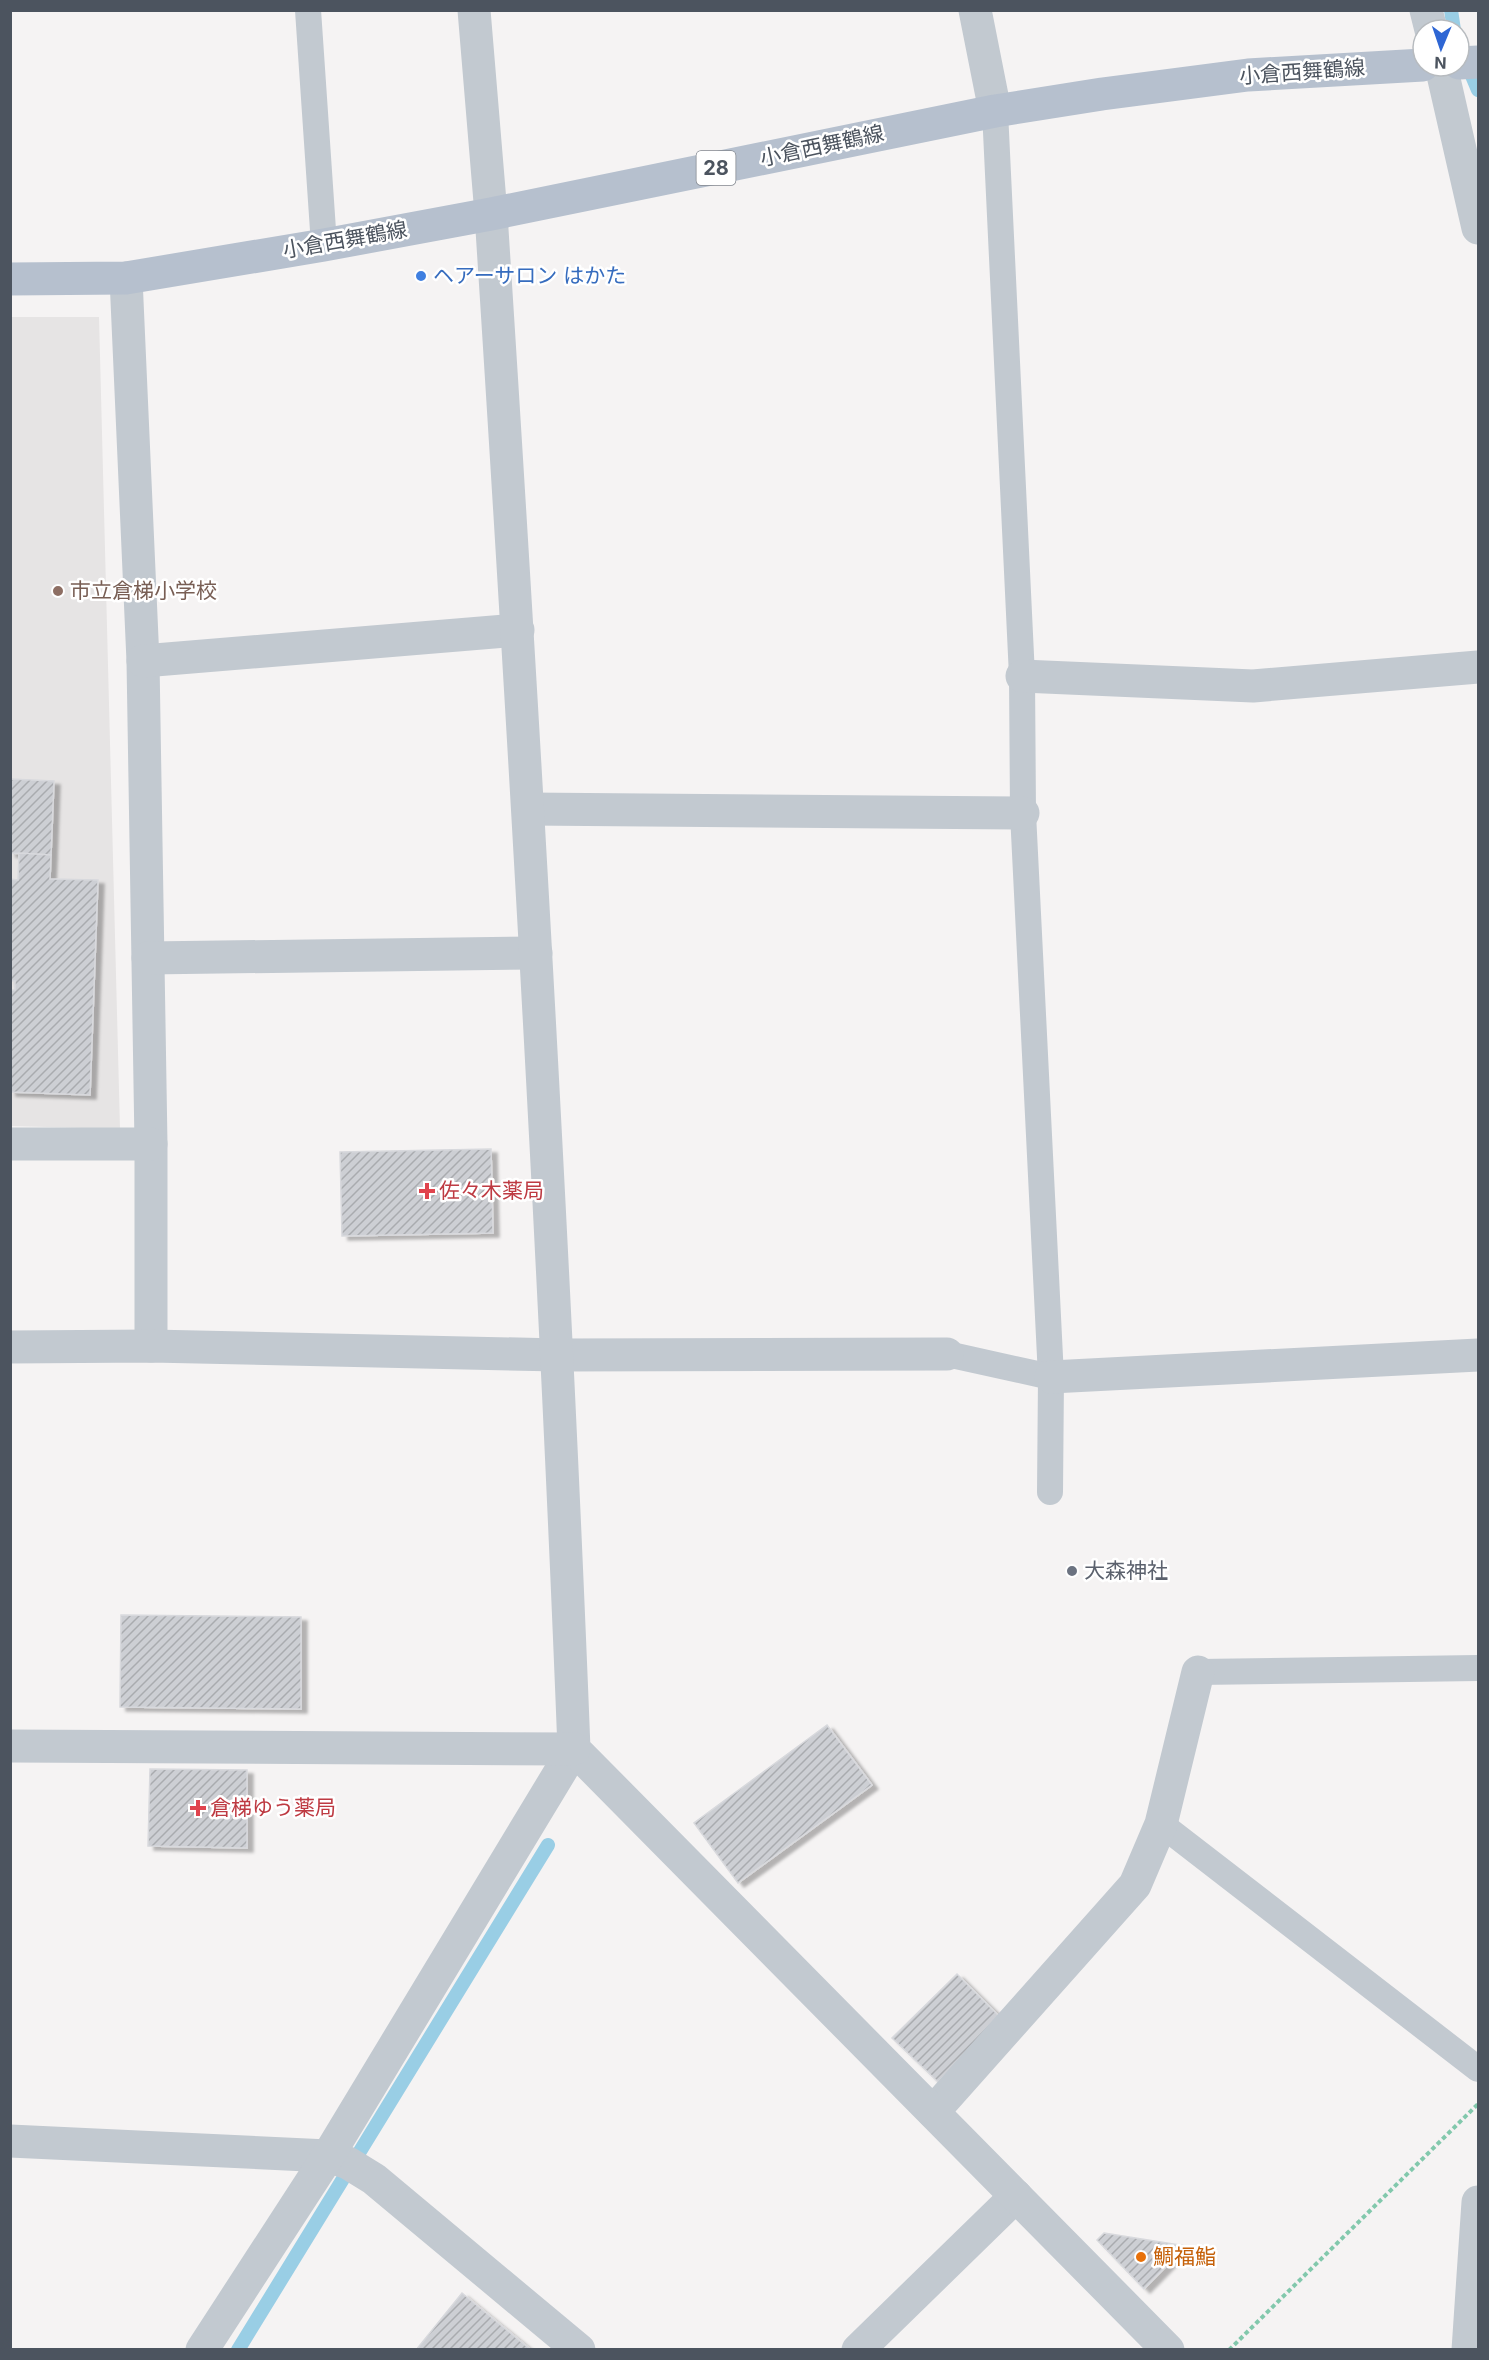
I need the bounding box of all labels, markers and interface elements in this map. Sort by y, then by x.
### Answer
north arrow [1411,18,1471,78]
text: N [1434,53,1447,73]
street label: 小倉西舞鶴線 [1238,55,1366,88]
street label: 小倉西舞鶴線 [758,120,886,171]
road number: 28 [696,151,736,185]
street label: 小倉西舞鶴線 [281,216,409,263]
place label: ヘアーサロン はかた [433,263,626,288]
marker: ヘアーサロン はかた [414,269,428,283]
place label: 市立倉梯小学校 [70,578,217,603]
marker: 市立倉梯小学校 [51,584,65,598]
place label: 佐々木薬局 [439,1178,544,1203]
marker: 佐々木薬局 [420,1184,434,1198]
place label: 大森神社 [1084,1558,1168,1583]
marker: 大森神社 [1065,1564,1079,1578]
place label: 倉梯ゆう薬局 [210,1795,336,1820]
marker: 倉梯ゆう薬局 [191,1801,205,1815]
place label: 鯛福鮨 [1153,2244,1216,2269]
marker: 鯛福鮨 [1134,2250,1148,2264]

